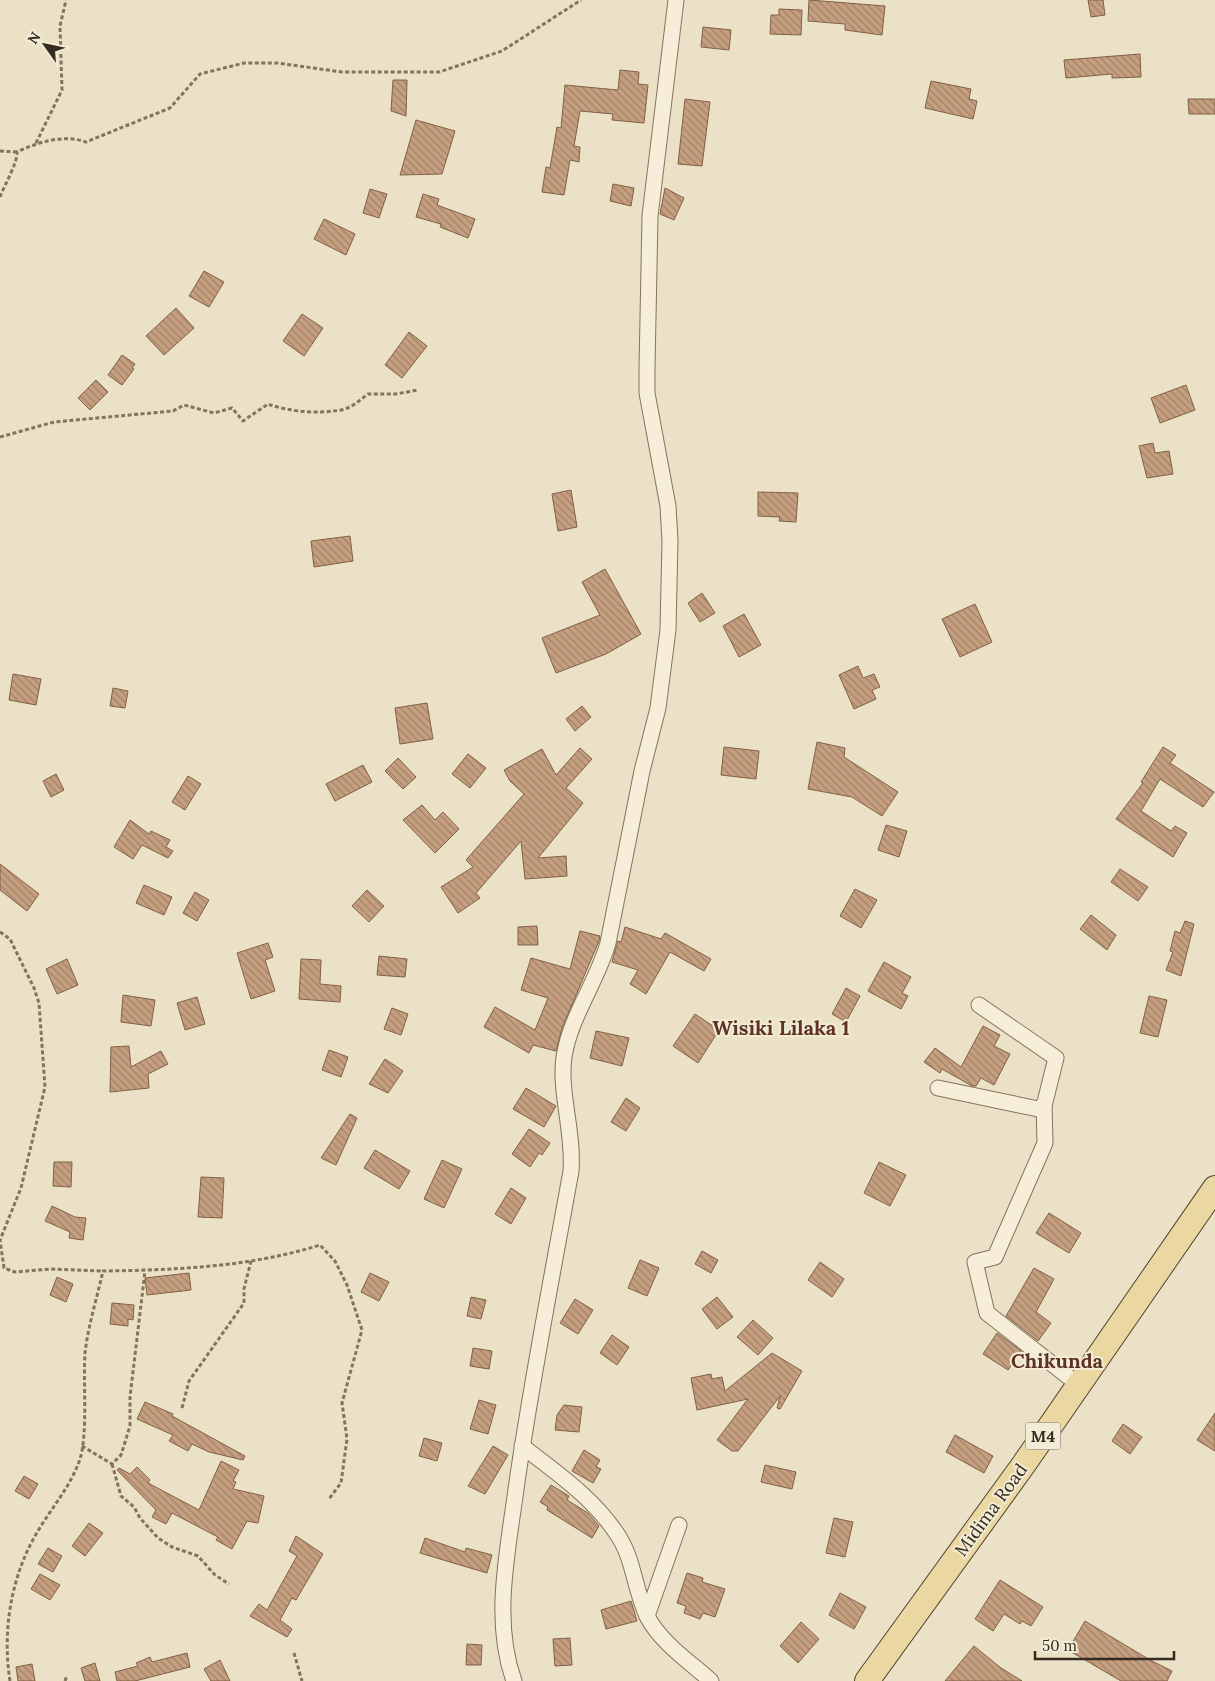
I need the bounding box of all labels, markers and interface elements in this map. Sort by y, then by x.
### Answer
north arrow [20,20,70,70]
text: N [24,28,45,47]
district label: Wisiki Lilaka 1 [712,1015,850,1040]
district label: Chikunda [1011,1348,1104,1373]
road number: M4 [1026,1422,1060,1450]
street label: Midima Road [949,1459,1032,1561]
scale bar [1035,1628,1174,1660]
text: 50 m [1042,1636,1077,1655]

